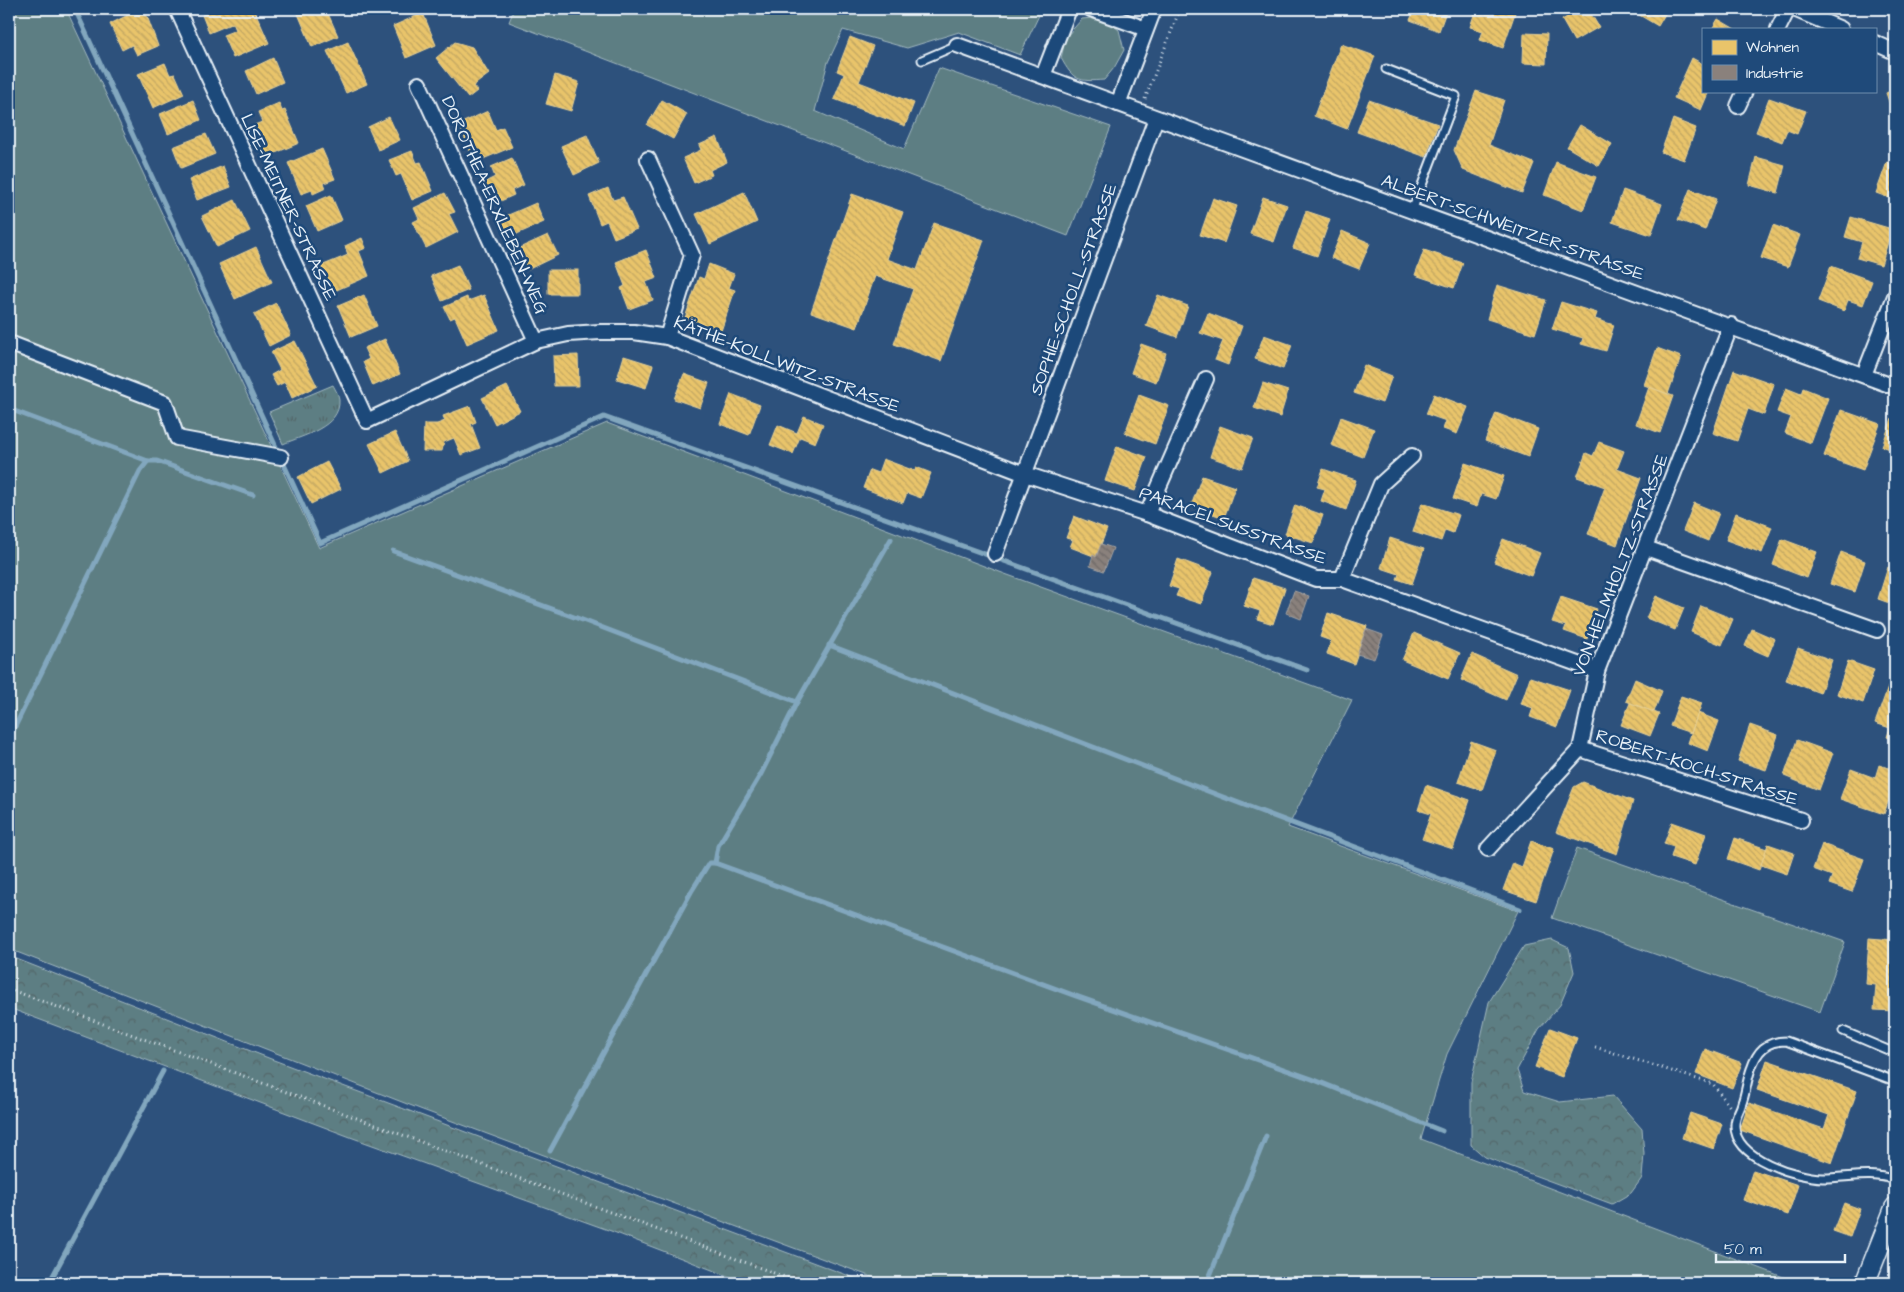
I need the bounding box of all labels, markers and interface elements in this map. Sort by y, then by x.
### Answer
legend [1702,28,1876,92]
text: Wohnen [1746,37,1800,58]
text: Industrie [1746,63,1803,84]
street label: DOROTHEA-ERXLEBEN-WEG [435,92,554,319]
street label: LISE-MEITNER-STRASSE [234,110,343,305]
street label: ALBERT-SCHWEITZER-STRASSE [1378,168,1648,287]
street label: SOPHIE-SCHOLL-STRASSE [1023,179,1124,399]
street label: KÄTHE-KOLLWITZ-STRASSE [670,310,904,419]
street label: VON-HELMHOLTZ-STRASSE [1566,450,1675,680]
street label: PARACELSUSSTRASSE [1136,480,1330,571]
street label: ROBERT-KOCH-STRASSE [1593,723,1801,812]
scale bar [1716,1232,1845,1264]
text: 50 m [1724,1239,1762,1260]

